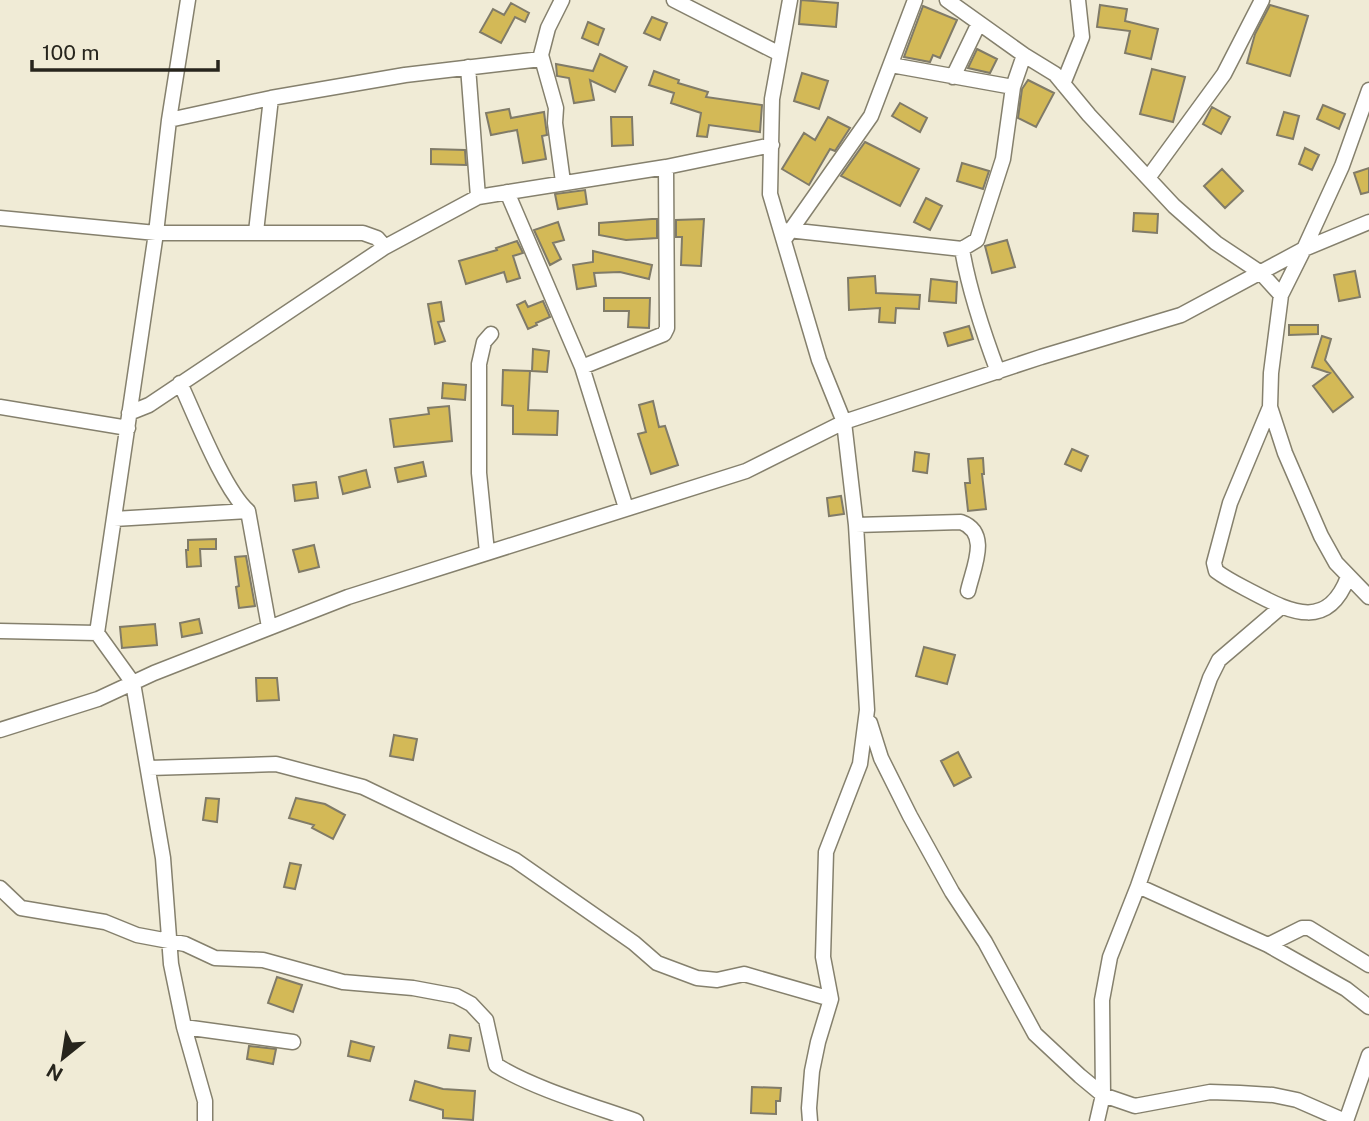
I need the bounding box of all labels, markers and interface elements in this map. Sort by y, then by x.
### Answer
scale bar [32,28,217,72]
text: 100 m [42,40,99,65]
north arrow [28,1023,98,1093]
text: N [43,1059,66,1086]

